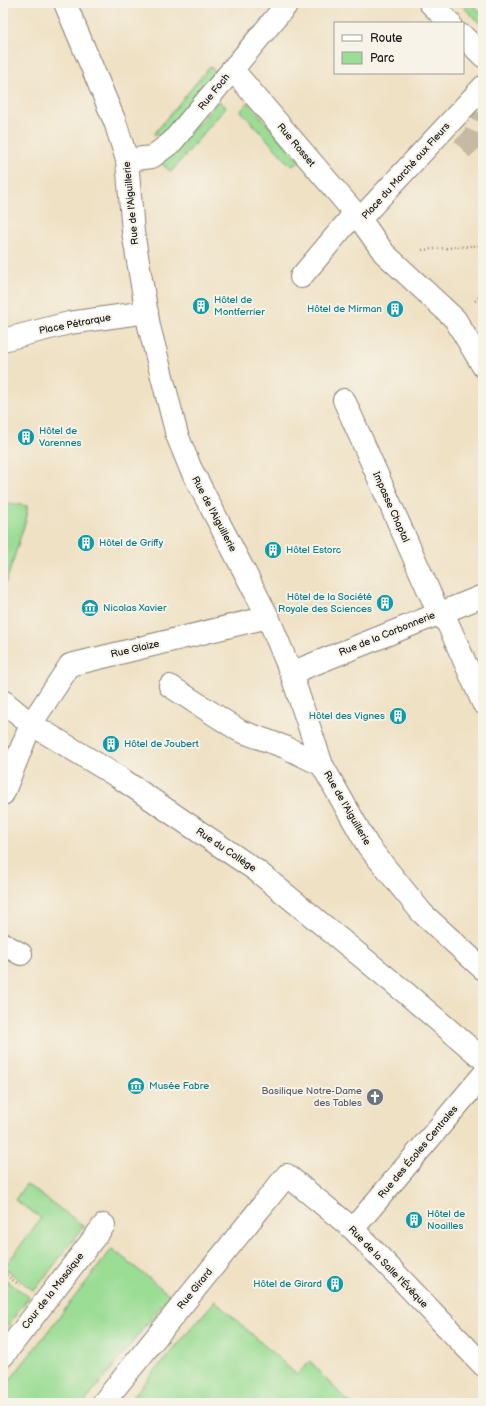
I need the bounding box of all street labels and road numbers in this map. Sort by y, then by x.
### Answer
street label: Rue Foch [196,71,233,113]
street label: Place du Marché aux Fleurs [359,120,453,222]
street label: Rue Rosset [274,121,318,169]
street label: Rue de l'Aiguillerie [121,161,141,245]
street label: Place Pétrarque [38,311,112,337]
street label: Impasse Chaptal [370,470,412,544]
street label: Rue de l'Aiguillerie [189,474,239,554]
street label: Rue de la Carbonnerie [337,609,437,659]
street label: Rue Glaize [110,638,161,660]
street label: Rue de l'Aiguillerie [321,769,373,847]
street label: Rue du Collège [194,825,259,875]
street label: Rue des Écoles Centrales [376,1103,460,1201]
street label: Rue de la Salle l'Évêque [346,1223,430,1311]
street label: Cour de la Mosaïque [19,1250,87,1332]
street label: Rue Girard [175,1266,215,1312]

